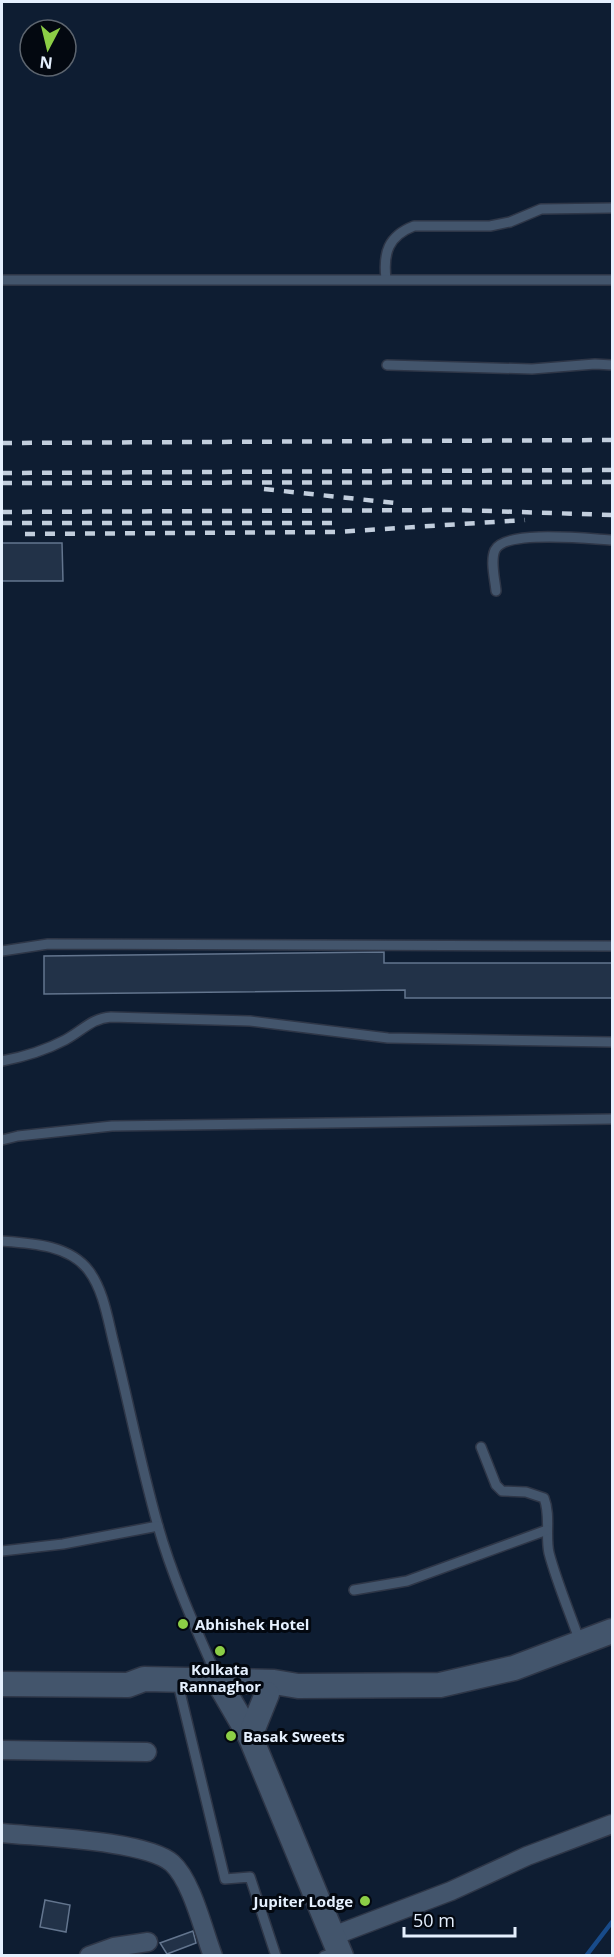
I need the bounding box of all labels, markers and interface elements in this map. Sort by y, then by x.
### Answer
north arrow [18,18,78,78]
text: N [38,51,54,75]
place label: Abhishek Hotel [195,1614,309,1634]
marker: Abhishek Hotel [176,1617,190,1631]
marker: Kolkata Rannaghor [213,1644,227,1658]
place label: Kolkata Rannaghor [179,1659,261,1696]
place label: Basak Sweets [243,1726,345,1746]
marker: Basak Sweets [224,1729,238,1743]
place label: Jupiter Lodge [251,1891,353,1911]
marker: Jupiter Lodge [358,1894,372,1908]
scale bar [404,1900,515,1938]
text: 50 m [413,1908,455,1932]

